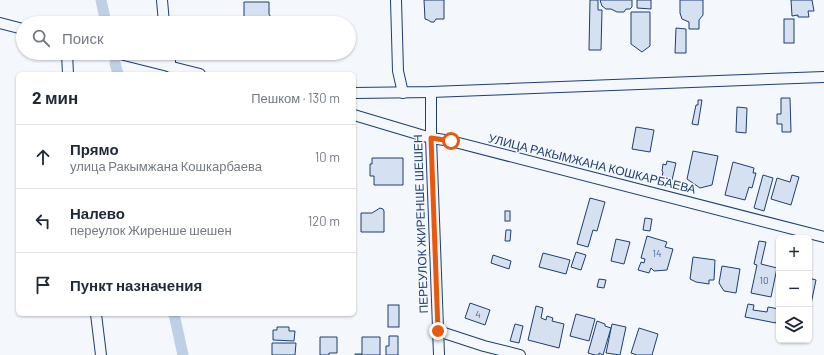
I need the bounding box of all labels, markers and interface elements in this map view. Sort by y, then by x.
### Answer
search box [16,16,356,60]
icon: search [30,27,52,49]
text: Поиск [62,29,104,47]
text: 2 мин [32,87,78,107]
text: Пешком · 130 m [251,90,340,106]
street label: УЛИЦА РАКЫМЖАНА КОШКАРБАЕВА [487,130,697,197]
route start [442,132,460,150]
street label: ПЕРЕУЛОК ЖИРЕНШЕ ШЕШЕН [410,134,430,314]
text: Прямо [70,140,119,158]
icon: ahead [32,146,54,168]
text: 10 m [315,149,340,165]
text: улица Ракымжана Кошкарбаева [70,158,262,174]
text: Налево [70,204,125,222]
icon: left [32,210,54,232]
text: 120 m [308,213,340,229]
text: переулок Жиренше шешен [70,222,232,238]
map controls [776,235,812,343]
button: + [776,235,812,271]
house number: 14 [652,247,662,259]
button: − [776,271,812,307]
icon: arrive [32,274,54,296]
house number: 10 [759,274,769,286]
text: Пункт назначения [70,276,202,294]
button: layers [776,307,812,343]
house number: 4 [475,308,481,320]
route end [429,322,447,340]

